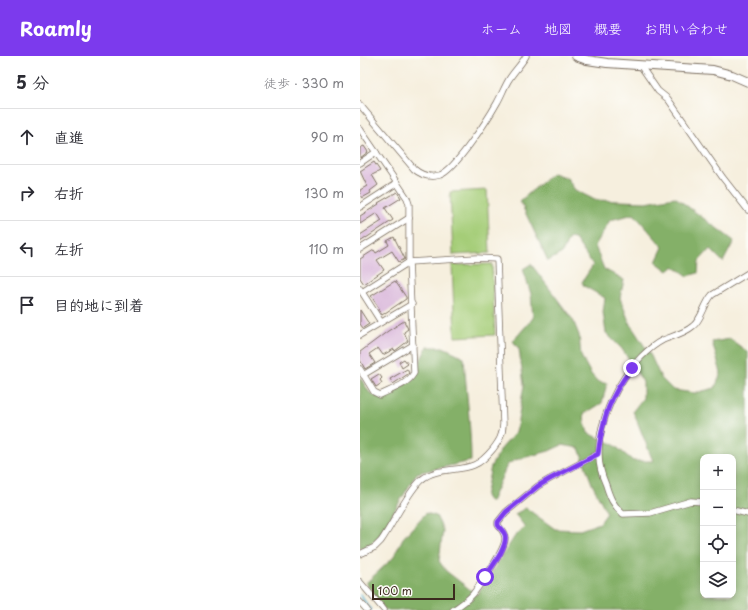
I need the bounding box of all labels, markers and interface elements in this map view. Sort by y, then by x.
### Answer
text: Roamly [20,14,92,42]
text: ホーム [481,18,522,39]
text: 地図 [544,18,572,39]
text: 概要 [594,18,622,39]
text: お問い合わせ [644,18,728,39]
text: 5 分 [16,69,49,95]
text: 徒歩 · 330 m [264,73,344,92]
text: 直進 [54,125,84,148]
icon: ahead [16,126,38,148]
text: 90 m [311,127,344,146]
text: 右折 [54,181,84,204]
icon: right [16,182,38,204]
text: 130 m [305,183,344,202]
text: 左折 [54,237,84,260]
icon: left [16,238,38,260]
text: 110 m [309,239,344,258]
text: 目的地に到着 [54,293,144,316]
icon: arrive [16,294,38,316]
route end [623,359,641,377]
map controls [700,454,736,598]
button: + [700,454,736,490]
button: − [700,490,736,526]
button: locate [700,526,736,562]
button: layers [700,562,736,598]
route start [476,568,494,586]
scale bar [372,582,455,601]
text: 100 m [378,582,412,599]

